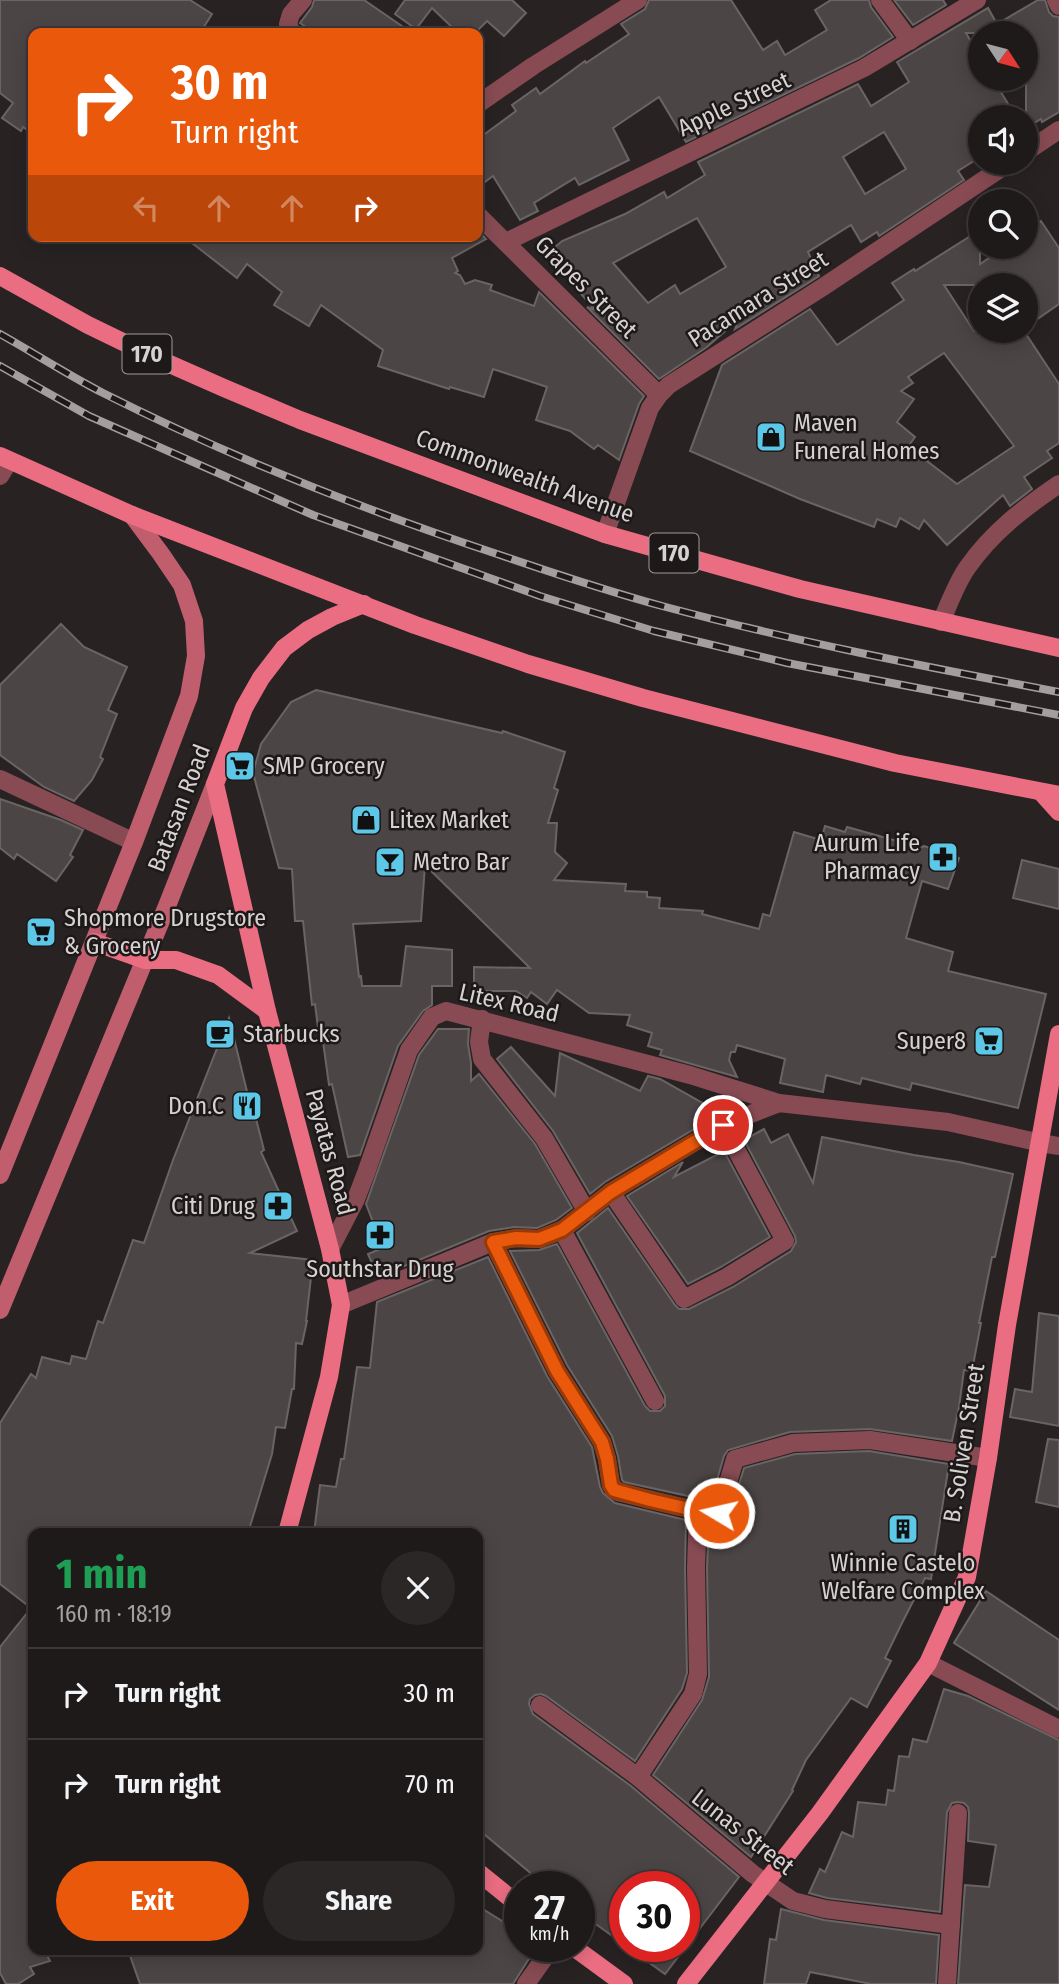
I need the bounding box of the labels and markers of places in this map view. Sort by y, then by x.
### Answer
place label: Maven Funeral Homes [794,409,940,465]
shop icon: Maven Funeral Homes [754,420,788,454]
supermarket icon: SMP Grocery [223,749,257,783]
place label: SMP Grocery [263,752,385,780]
shop icon: Litex Market [349,803,383,837]
place label: Litex Market [389,806,509,834]
place label: Aurum Life Pharmacy [814,829,920,885]
pharmacy icon: Aurum Life Pharmacy [926,840,960,874]
bar icon: Metro Bar [373,845,407,879]
place label: Metro Bar [413,848,510,876]
place label: Shopmore Drugstore & Grocery [64,904,266,960]
supermarket icon: Shopmore Drugstore & Grocery [24,915,58,949]
cafe icon: Starbucks [203,1017,237,1051]
place label: Starbucks [243,1020,340,1048]
supermarket icon: Super8 [972,1024,1006,1058]
place label: Super8 [897,1027,966,1055]
restaurant icon: Don.C [230,1089,264,1123]
place label: Don.C [168,1092,224,1120]
pin [693,1095,753,1155]
pharmacy icon: Citi Drug [261,1189,295,1223]
place label: Citi Drug [171,1192,256,1220]
pharmacy icon: Southstar Drug [363,1218,397,1252]
place label: Southstar Drug [306,1255,454,1283]
building icon: Winnie Castelo Welfare Complex [886,1512,920,1546]
place label: Winnie Castelo Welfare Complex [821,1549,985,1605]

